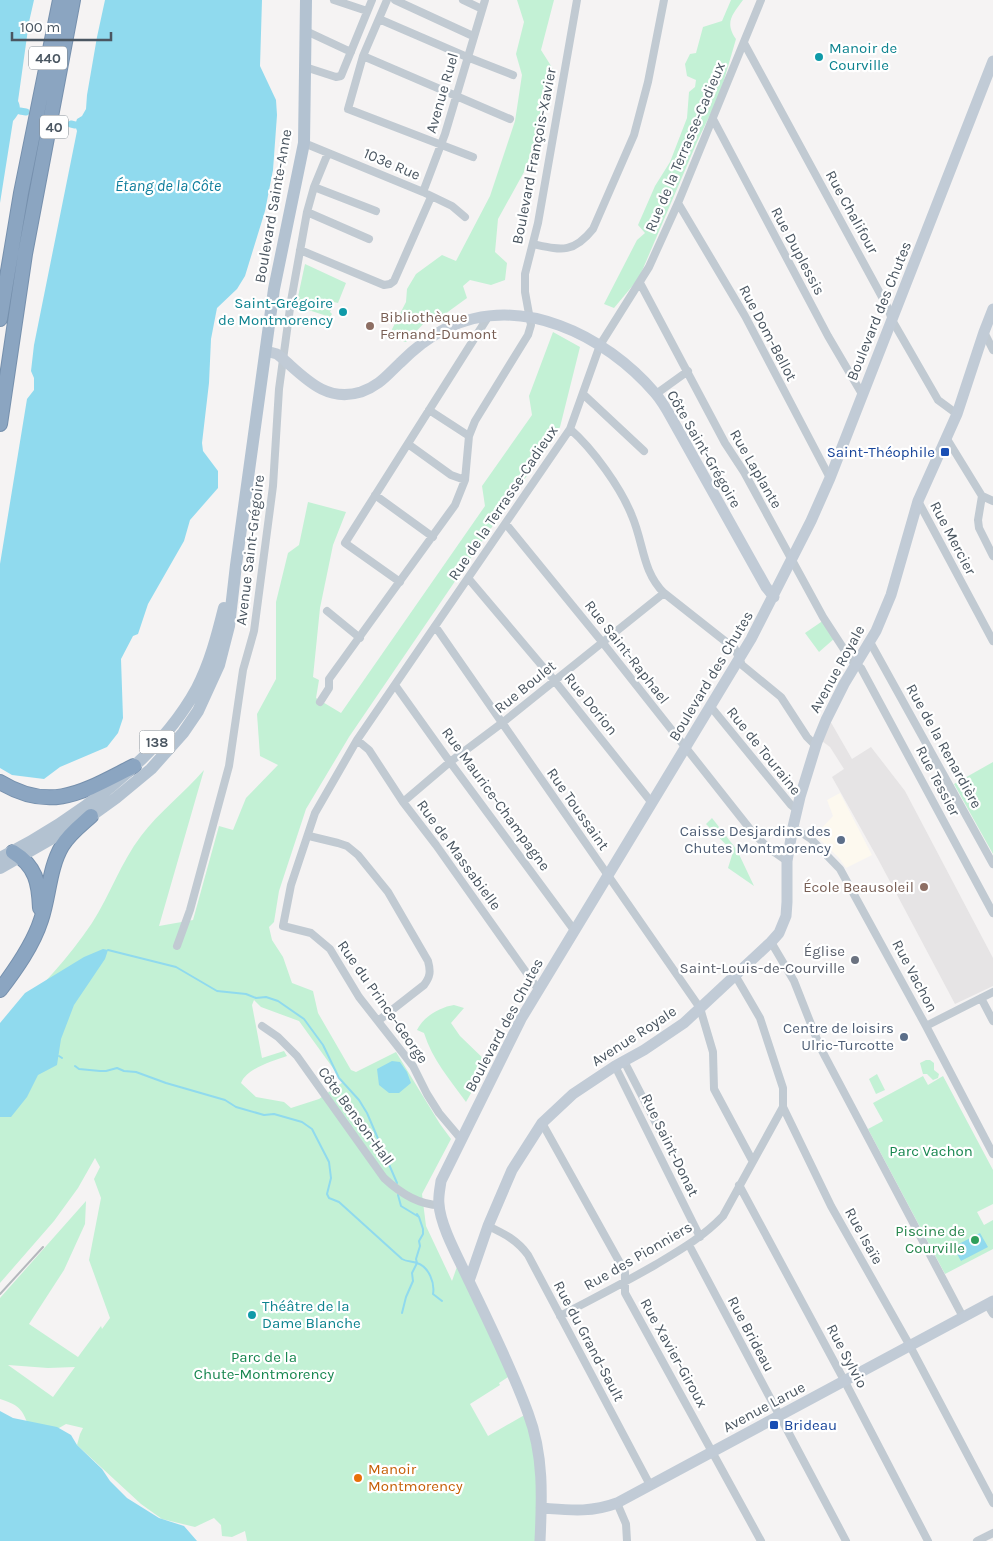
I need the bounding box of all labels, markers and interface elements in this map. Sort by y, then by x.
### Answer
scale bar [12,10,111,42]
text: 100 m [20,18,60,36]
place label: Manoir de Courville [829,39,897,74]
road number: 440 [29,46,67,70]
street label: Avenue Ruel [422,51,462,135]
marker: Manoir de Courville [813,51,825,63]
street label: Rue de la Terrasse-Cadieux [641,59,729,235]
street label: Boulevard François-Xavier [508,66,560,246]
road number: 40 [40,115,68,138]
street label: Boulevard Sainte-Anne [251,128,295,284]
street label: 103e Rue [361,144,423,184]
street label: Rue Chalifour [822,167,883,257]
water label: Étang de la Côte [115,176,222,195]
street label: Rue Duplessis [767,204,829,298]
street label: Boulevard des Chutes [843,239,915,383]
street label: Rue Dom-Bellot [735,282,801,384]
place label: Saint-Grégoire de Montmorency [218,294,333,329]
marker: Saint-Grégoire de Montmorency [337,306,349,318]
place label: Bibliothèque Fernand-Dumont [380,308,497,343]
marker: Bibliothèque Fernand-Dumont [364,320,376,332]
street label: Côte Saint-Grégoire [663,387,745,511]
street label: Rue de la Terrasse-Cadieux [444,422,562,584]
street label: Rue Laplante [726,426,786,512]
place label: Saint-Théophile [827,443,935,461]
marker: Saint-Théophile [939,446,951,458]
street label: Avenue Saint-Grégoire [232,474,268,626]
street label: Rue Mercier [926,498,980,578]
street label: Rue Saint-Raphael [581,597,673,707]
street label: Boulevard des Chutes [665,608,757,744]
street label: Avenue Royale [806,622,868,716]
street label: Rue Boulet [491,657,560,717]
street label: Rue Dorion [560,669,622,739]
street label: Rue de la Renardière [902,681,986,811]
street label: Rue de Touraine [723,703,805,799]
street label: Rue Maurice-Champagne [438,724,554,874]
road number: 138 [140,730,174,754]
street label: Rue Tessier [912,743,964,820]
street label: Rue Toussaint [543,764,613,854]
street label: Rue de Massabielle [413,796,505,914]
place label: Caisse Desjardins des Chutes Montmorency [680,822,831,857]
marker: Caisse Desjardins des Chutes Montmorency [835,834,847,846]
place label: École Beausoleil [803,878,914,896]
marker: École Beausoleil [918,881,930,893]
street label: Rue du Prince-George [334,937,432,1067]
street label: Rue Vachon [888,937,942,1015]
place label: Église Saint-Louis-de-Courville [680,942,845,977]
marker: Église Saint-Louis-de-Courville [849,954,861,966]
street label: Boulevard des Chutes [461,955,547,1095]
street label: Avenue Royale [588,1002,680,1070]
place label: Centre de loisirs Ulric-Turcotte [783,1019,894,1054]
marker: Centre de loisirs Ulric-Turcotte [898,1031,910,1043]
street label: Côte Benson-Hall [314,1063,398,1169]
street label: Rue Saint-Donat [637,1091,703,1200]
park label: Parc Vachon [889,1142,973,1160]
street label: Rue Isaïe [841,1204,887,1268]
street label: Rue des Pionniers [581,1218,695,1294]
place label: Piscine de Courville [895,1222,965,1257]
marker: Piscine de Courville [969,1234,981,1246]
street label: Rue du Grand-Sault [550,1278,629,1405]
street label: Rue Brideau [724,1293,778,1375]
street label: Rue Xavier-Giroux [636,1295,712,1411]
place label: Théâtre de la Dame Blanche [262,1297,361,1332]
marker: Théâtre de la Dame Blanche [246,1309,258,1321]
street label: Rue Sylvio [823,1321,871,1391]
park label: Parc de la Chute-Montmorency [194,1348,334,1383]
street label: Avenue Larue [720,1378,808,1436]
place label: Brideau [784,1416,837,1434]
marker: Brideau [768,1419,780,1431]
place label: Manoir Montmorency [368,1460,463,1495]
marker: Manoir Montmorency [352,1472,364,1484]

